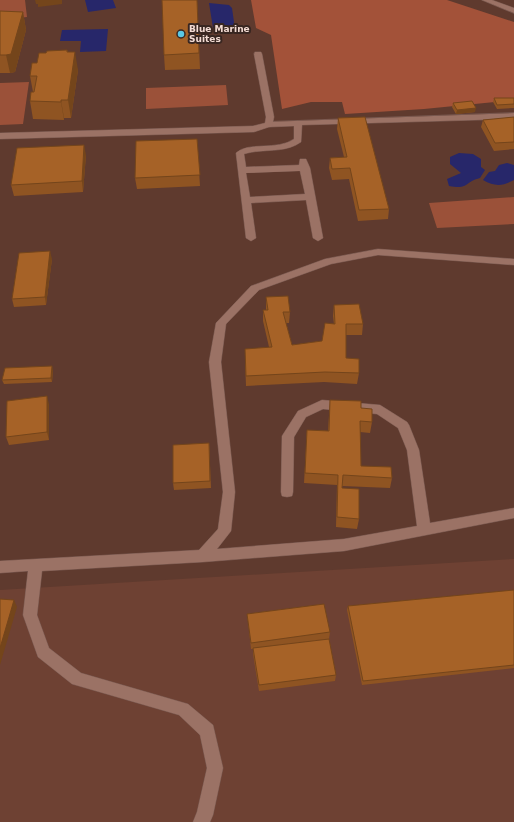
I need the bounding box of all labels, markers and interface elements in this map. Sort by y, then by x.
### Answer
place label: Blue Marine Suites [189,24,250,44]
marker: Blue Marine Suites [176,29,186,39]

